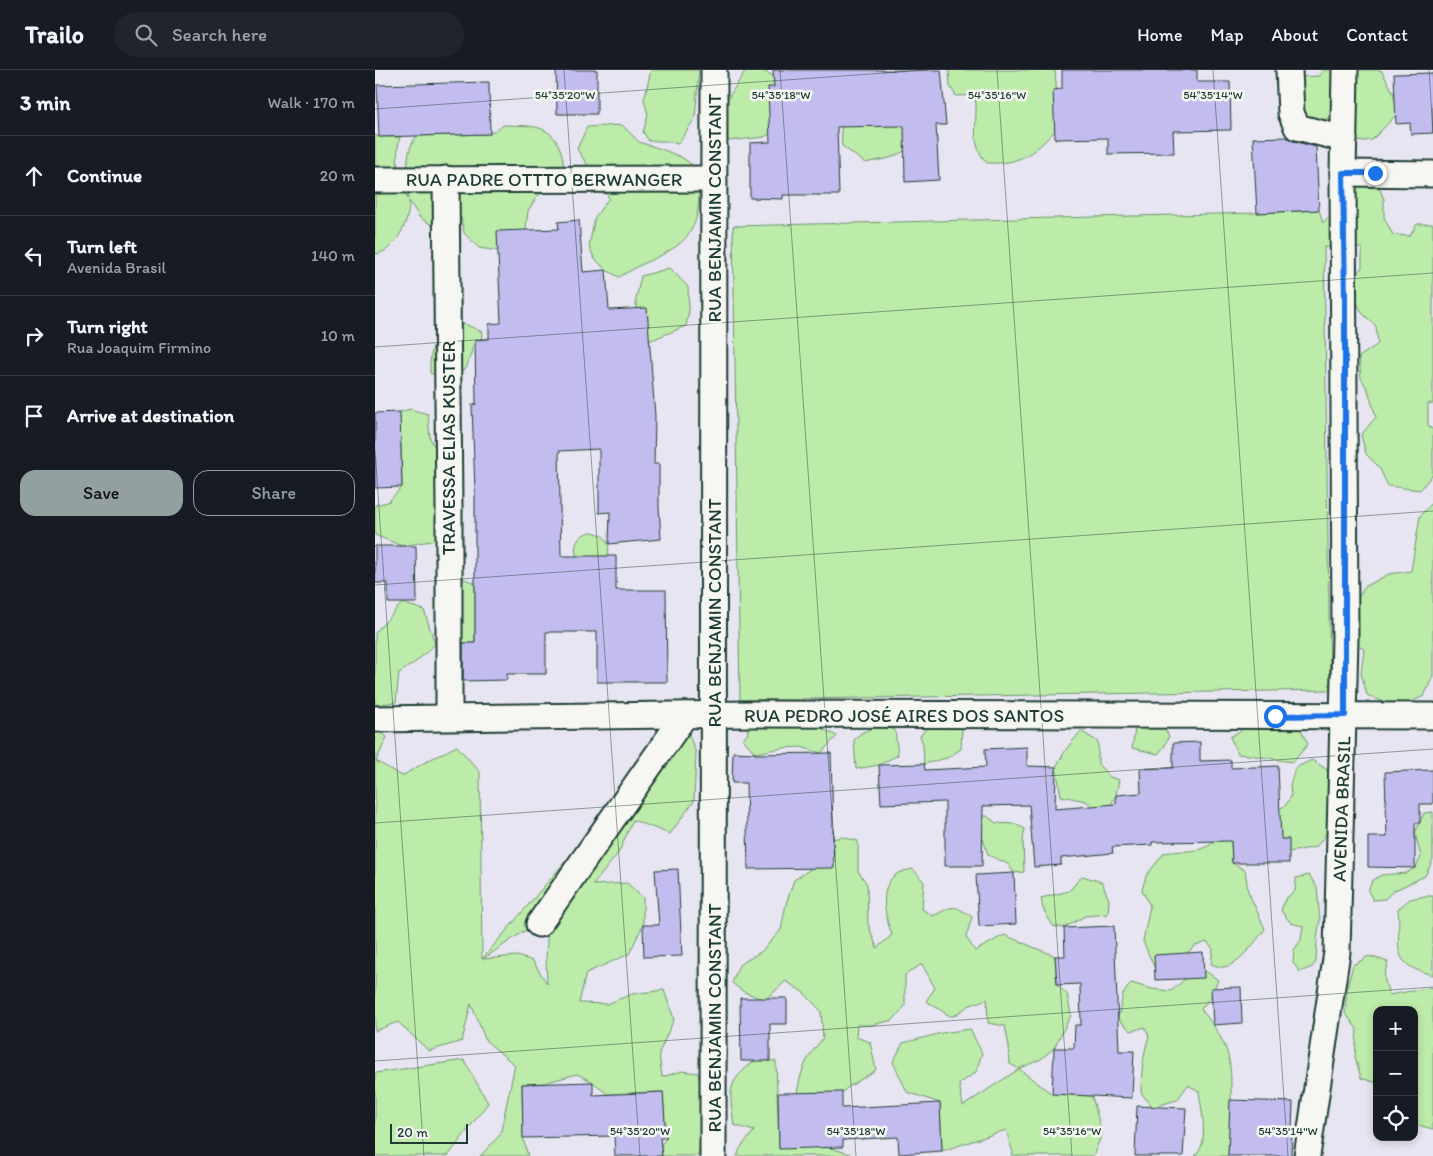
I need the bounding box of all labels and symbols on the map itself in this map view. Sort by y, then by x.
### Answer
text: 54°35'20"W [535,88,595,102]
text: 54°35'18"W [752,88,810,102]
text: 54°35'16"W [968,88,1026,102]
text: 54°35'14"W [1183,88,1243,102]
street label: RUA BENJAMIN CONSTANT [703,93,726,323]
route end [1364,162,1387,185]
street label: RUA PADRE OTTTO BERWANGER [406,168,682,191]
street label: TRAVESSA ELIAS KUSTER [437,340,460,555]
street label: RUA BENJAMIN CONSTANT [703,498,726,728]
street label: RUA PEDRO JOSÉ AIRES DOS SANTOS [744,704,1064,727]
route start [1264,705,1287,728]
street label: AVENIDA BRASIL [1327,735,1356,882]
street label: RUA BENJAMIN CONSTANT [703,903,726,1133]
scale bar [390,1121,467,1144]
text: 54°35'20"W [610,1124,670,1138]
text: 54°35'18"W [827,1124,885,1138]
text: 54°35'16"W [1043,1124,1101,1138]
text: 54°35'14"W [1258,1124,1318,1138]

